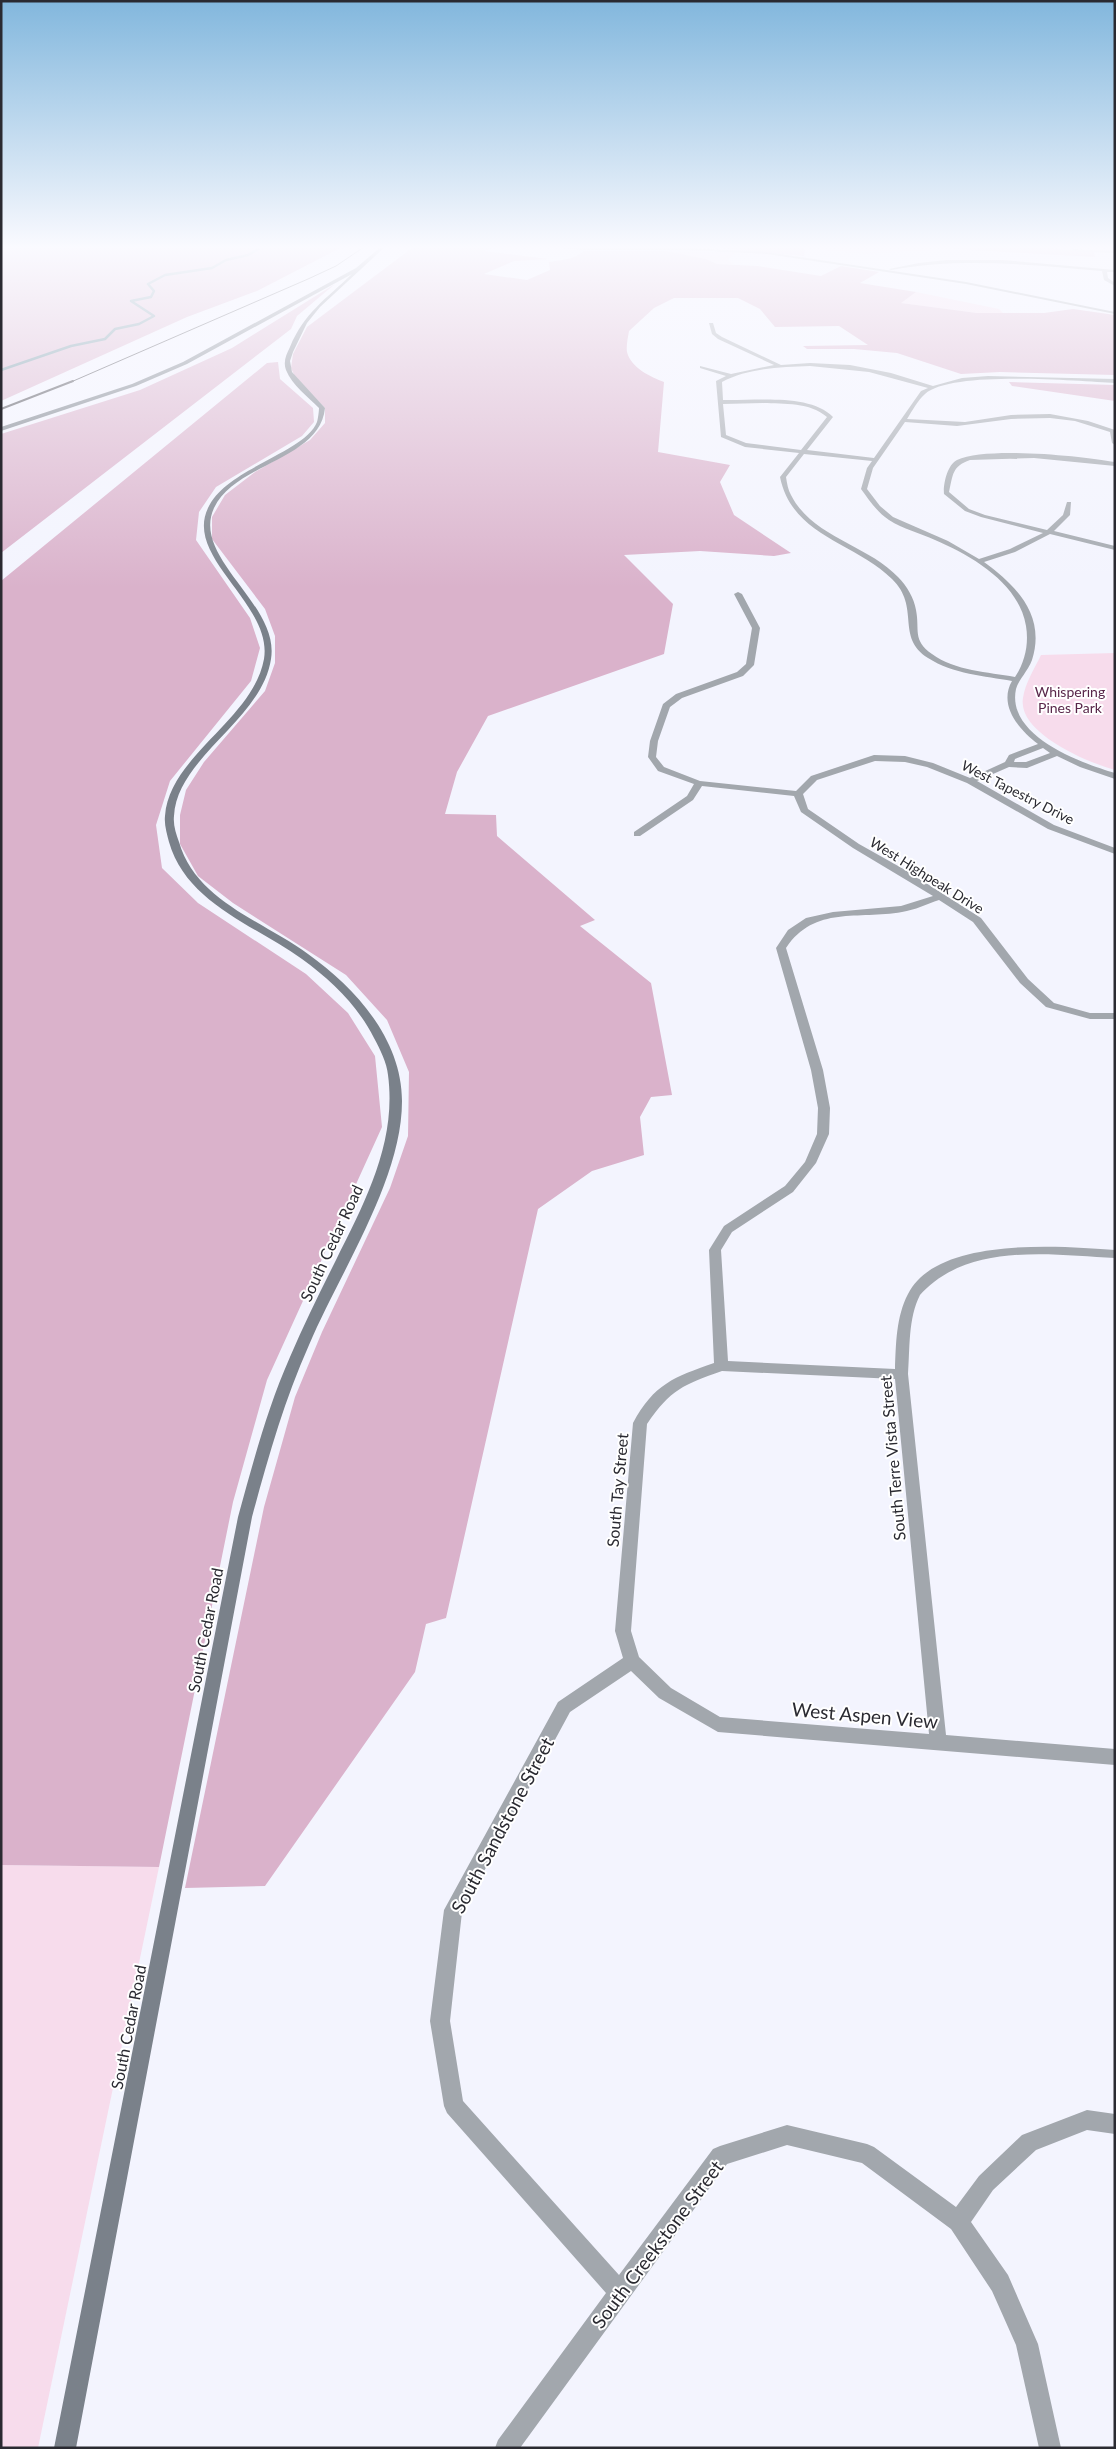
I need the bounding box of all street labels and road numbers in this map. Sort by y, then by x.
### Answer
street label: West Tapestry Drive [959,756,1077,828]
street label: West Highpeak Drive [867,833,987,917]
street label: South Cedar Road [296,1182,366,1304]
street label: South Terre Vista Street [875,1374,909,1541]
street label: South Tay Street [603,1432,631,1548]
street label: South Cedar Road [184,1566,226,1694]
street label: West Aspen View [791,1697,939,1733]
street label: South Sandstone Street [446,1733,558,1917]
street label: South Cedar Road [107,1963,149,2091]
street label: South Creekstone Street [586,2155,728,2332]

